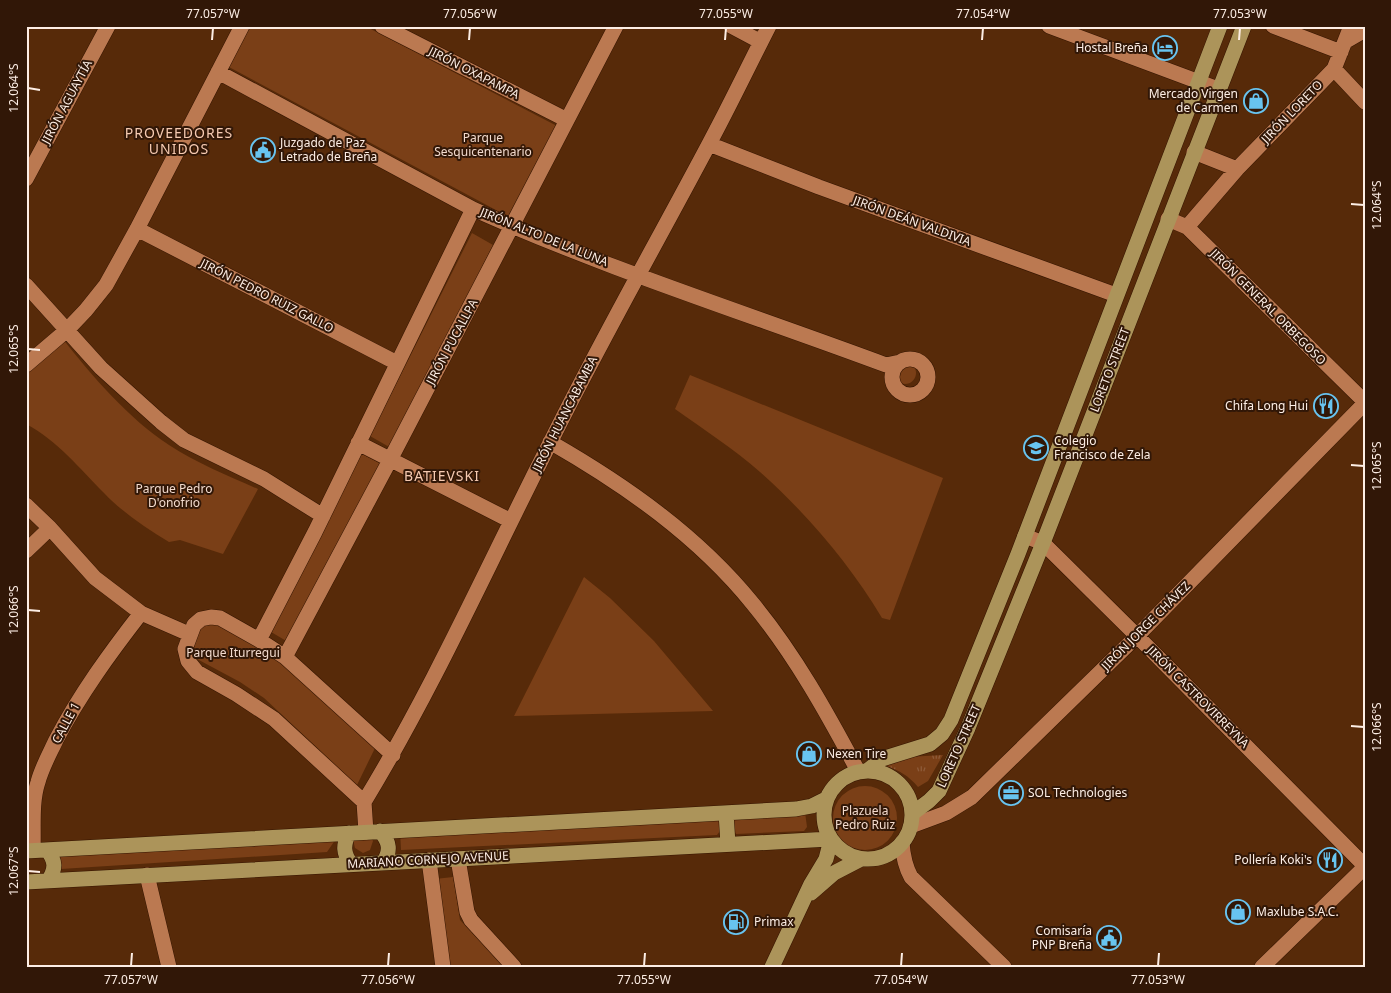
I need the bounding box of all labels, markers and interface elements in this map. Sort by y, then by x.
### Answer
text: 77.057°W [186,5,240,22]
text: 77.056°W [443,5,497,22]
text: 77.055°W [699,5,753,22]
text: 77.054°W [956,5,1010,22]
text: 77.053°W [1213,5,1267,22]
hotel icon: Hostal Breña [1152,35,1178,61]
place label: Hostal Breña [1075,39,1148,56]
street label: JIRÓN OXAPAMPA [425,42,523,103]
street label: JIRÓN AGUAYTÍA [37,56,96,148]
text: 12.064°S [5,63,22,113]
street label: JIRÓN LORETO [1256,76,1326,148]
place label: Mercado Virgen de Carmen [1149,85,1238,116]
shop icon: Mercado Virgen de Carmen [1243,88,1269,114]
district label: PROVEEDORES UNIDOS [125,123,233,158]
park label: Parque Sesquicentenario [434,129,532,160]
place label: Juzgado de Paz Letrado de Breña [279,134,377,165]
public building icon: Juzgado de Paz Letrado de Breña [250,137,276,163]
text: 12.064°S [1368,180,1385,230]
street label: JIRÓN DEÁN VALDIVIA [850,191,974,250]
street label: JIRÓN ALTO DE LA LUNA [477,203,611,270]
street label: JIRÓN GENERAL ORBEGOSO [1206,244,1330,368]
street label: JIRÓN PEDRO RUIZ GALLO [197,254,337,337]
street label: JIRÓN PUCALLPA [421,296,481,388]
text: 12.065°S [5,324,22,374]
street label: LORETO STREET [1086,325,1134,415]
street label: JIRÓN HUANCABAMBA [528,353,601,475]
restaurant icon: Chifa Long Hui [1313,393,1339,419]
place label: Chifa Long Hui [1225,397,1308,414]
place label: Colegio Francisco de Zela [1054,432,1151,463]
school or university icon: Colegio Francisco de Zela [1023,435,1049,461]
text: 12.065°S [1368,441,1385,491]
district label: BATIEVSKI [404,466,480,485]
park label: Parque Pedro D'onofrio [136,480,212,511]
street label: JIRÓN JORGE CHÁVEZ [1097,577,1194,675]
text: 12.066°S [5,585,22,635]
street label: JIRÓN CASTROVIRREYNA [1143,641,1253,752]
park label: Parque Iturregui [186,644,280,661]
street label: CALLE 1 [48,699,84,746]
street label: LORETO STREET [933,701,985,790]
text: 12.066°S [1368,702,1385,752]
shop icon: Nexen Tire [796,741,822,767]
place label: Nexen Tire [826,745,887,762]
office icon: SOL Technologies [998,780,1024,806]
place label: SOL Technologies [1028,784,1127,801]
park label: Plazuela Pedro Ruiz [835,802,895,833]
text: 12.067°S [5,846,22,896]
street label: MARIANO CORNEJO AVENUE [347,847,509,872]
restaurant icon: Pollería Koki's [1317,847,1343,873]
place label: Pollería Koki's [1234,851,1312,868]
shop icon: Maxlube S.A.C. [1225,899,1251,925]
place label: Maxlube S.A.C. [1256,903,1339,920]
fuel station icon: Primax [723,909,749,935]
place label: Primax [754,913,794,930]
place label: Comisaría PNP Breña [1032,922,1092,953]
public building icon: Comisaría PNP Breña [1096,925,1122,951]
text: 77.057°W [104,971,158,988]
text: 77.056°W [361,971,415,988]
text: 77.055°W [617,971,671,988]
text: 77.054°W [874,971,928,988]
text: 77.053°W [1131,971,1185,988]

